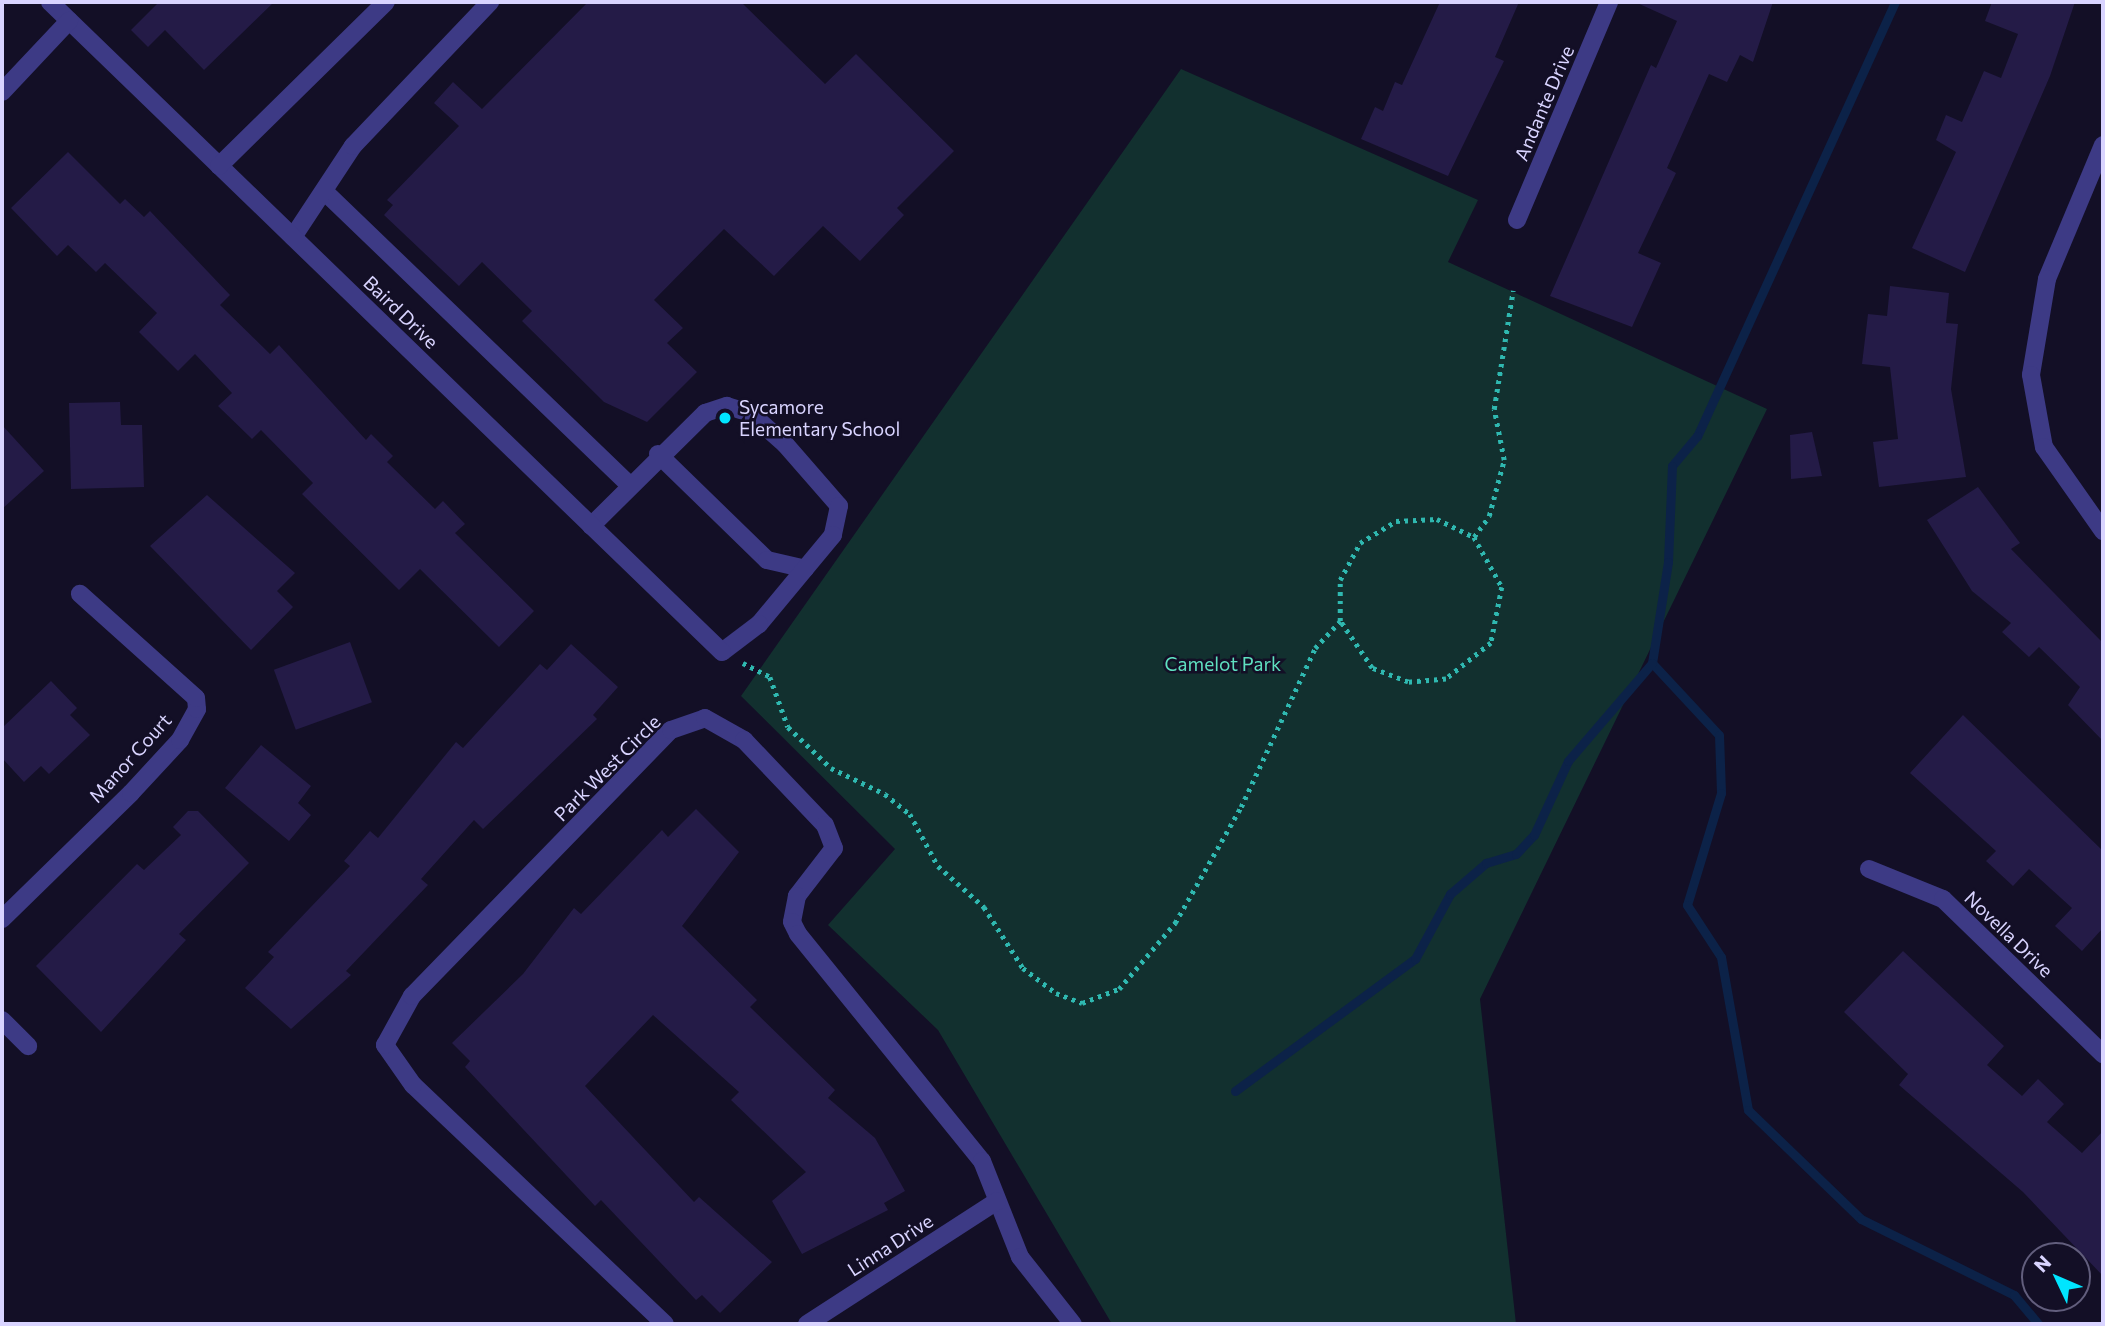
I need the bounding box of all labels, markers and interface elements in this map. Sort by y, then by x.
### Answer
street label: Andante Drive [1509,42,1579,164]
street label: Baird Drive [359,271,443,353]
place label: Sycamore Elementary School [739,396,900,440]
marker: Sycamore Elementary School [717,410,733,426]
park label: Camelot Park [1165,653,1281,675]
street label: Manor Court [84,709,176,807]
street label: Park West Circle [549,710,665,826]
street label: Novella Drive [1960,886,2058,982]
street label: Linna Drive [843,1209,937,1281]
north arrow [2021,1242,2091,1312]
text: N [2029,1250,2055,1277]

